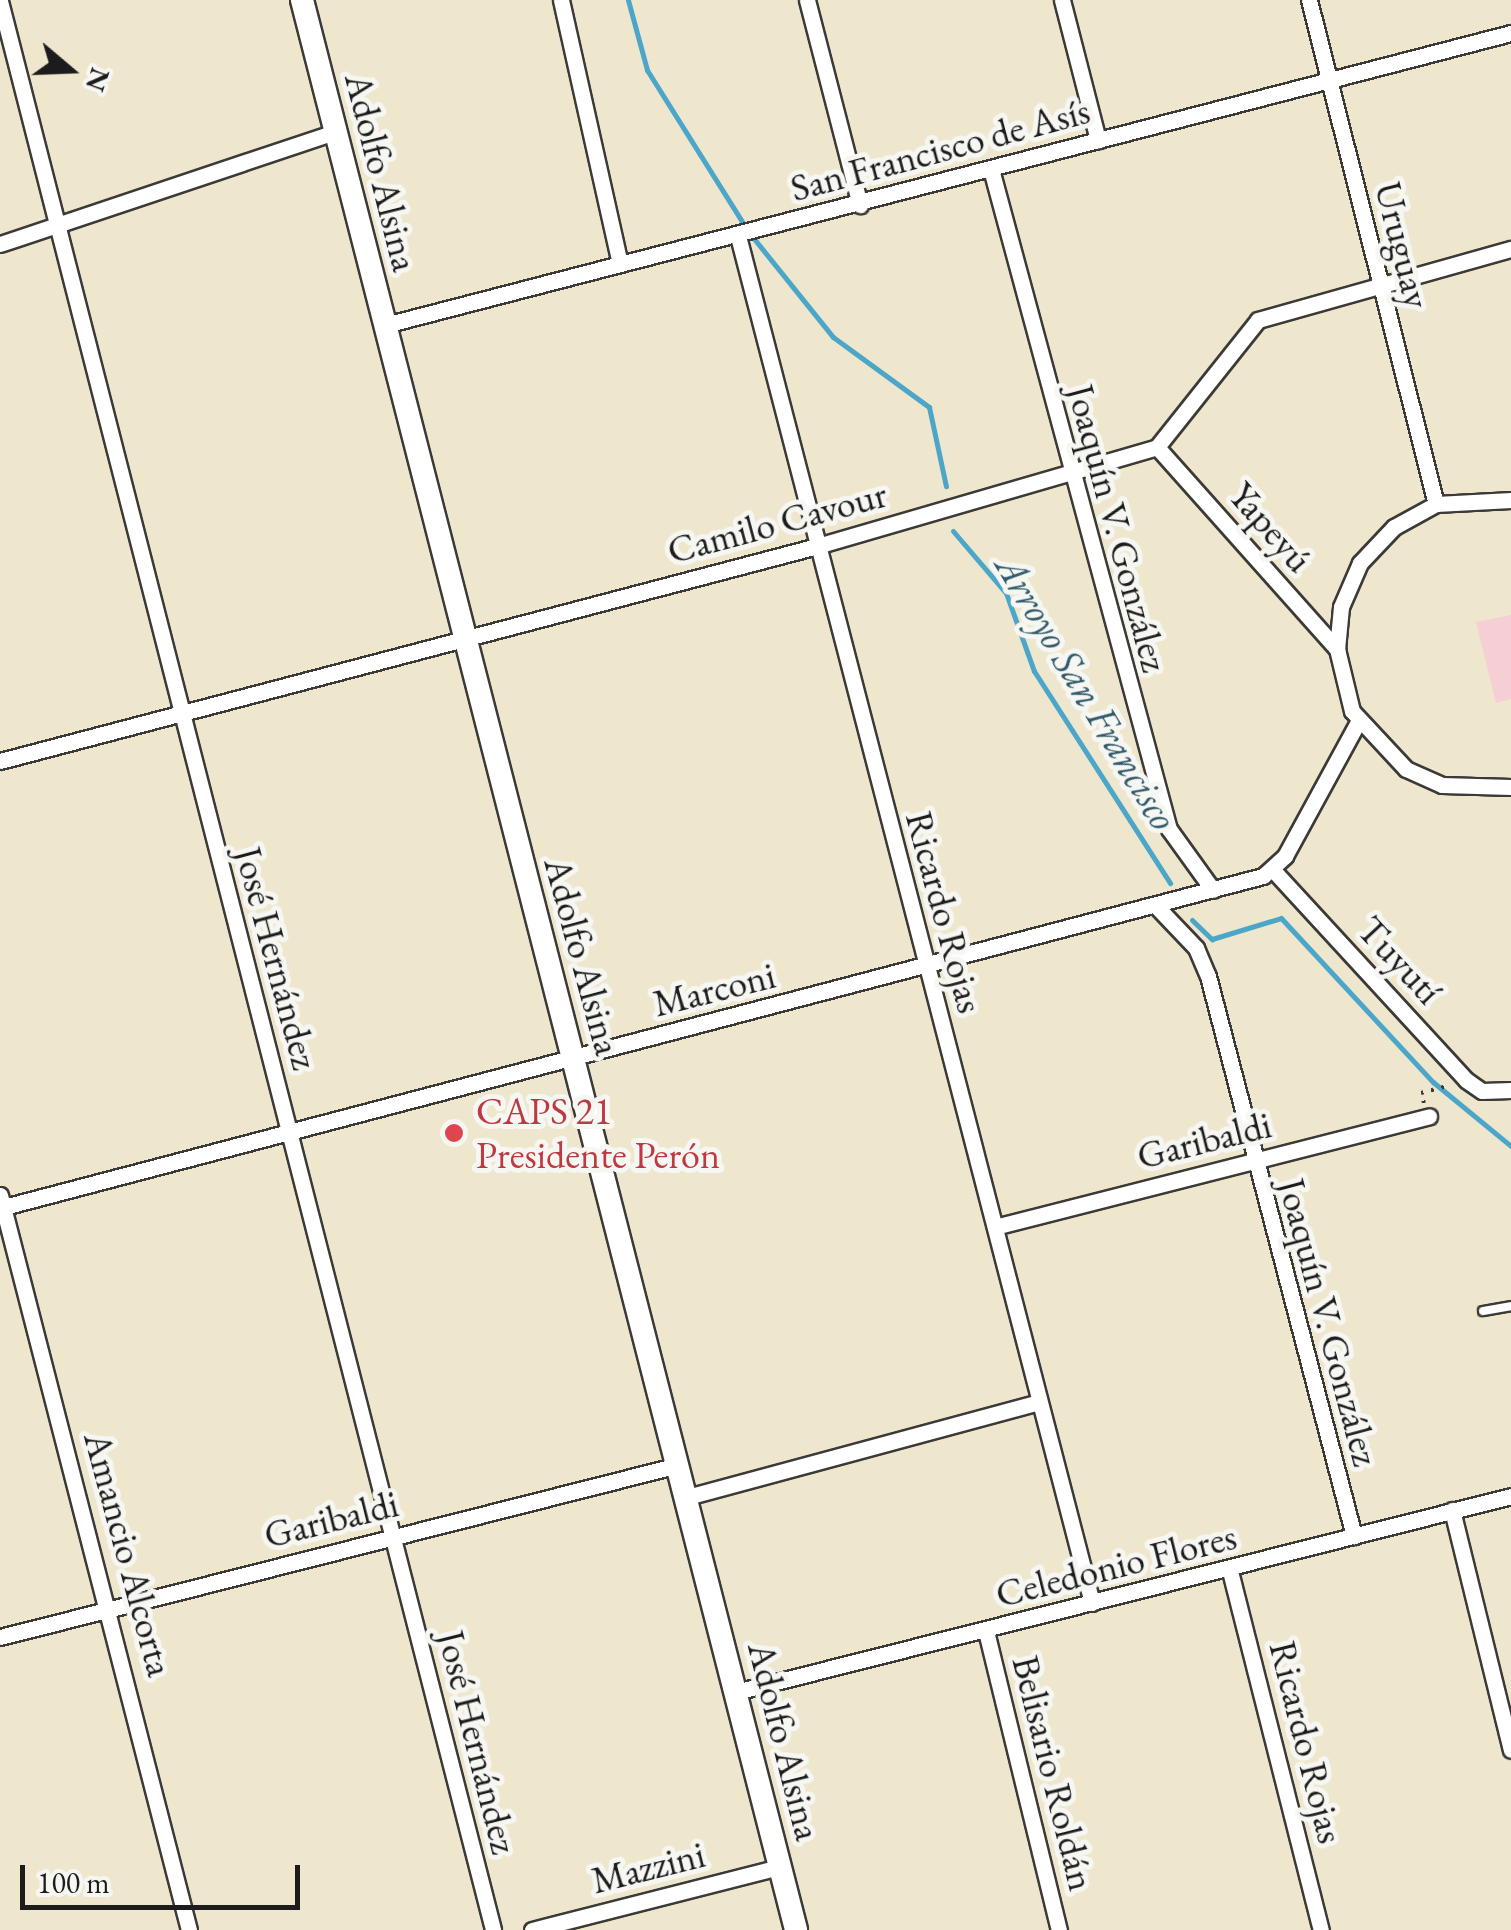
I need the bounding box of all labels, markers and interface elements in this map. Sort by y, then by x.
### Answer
north arrow [20,20,120,120]
text: N [78,63,119,96]
street label: Adolfo Alsina [335,68,429,276]
street label: San Francisco de Asís [785,87,1095,211]
street label: Uruguay [1365,177,1441,313]
street label: Joaquín V. González [1058,379,1178,677]
street label: Camilo Cavour [662,471,892,573]
street label: Yapeyú [1220,473,1322,581]
water label: Arroyo San Francisco [986,545,1188,839]
street label: Ricardo Rojas [896,806,994,1018]
street label: José Hernández [225,842,329,1074]
street label: Adolfo Alsina [535,852,631,1060]
street label: Tuyutí [1348,907,1452,1013]
street label: Marconi [648,952,780,1026]
place label: CAPS 21 Presidente Perón [476,1088,720,1178]
street label: Garibaldi [1132,1101,1276,1179]
marker: CAPS 21 Presidente Perón [441,1120,467,1146]
street label: Joaquín V. González [1269,1173,1389,1471]
street label: Amancio Alcorta [74,1427,184,1681]
street label: Garibaldi [259,1480,403,1558]
street label: Celedonio Flores [991,1513,1241,1617]
street label: José Hernández [428,1626,528,1858]
street label: Ricardo Rojas [1260,1636,1354,1848]
street label: Adolfo Alsina [738,1637,832,1845]
street label: Belisario Roldán [1003,1651,1105,1895]
street label: Mazzini [587,1831,709,1903]
scale bar [25,1845,305,1907]
text: 100 m [37,1863,110,1902]

